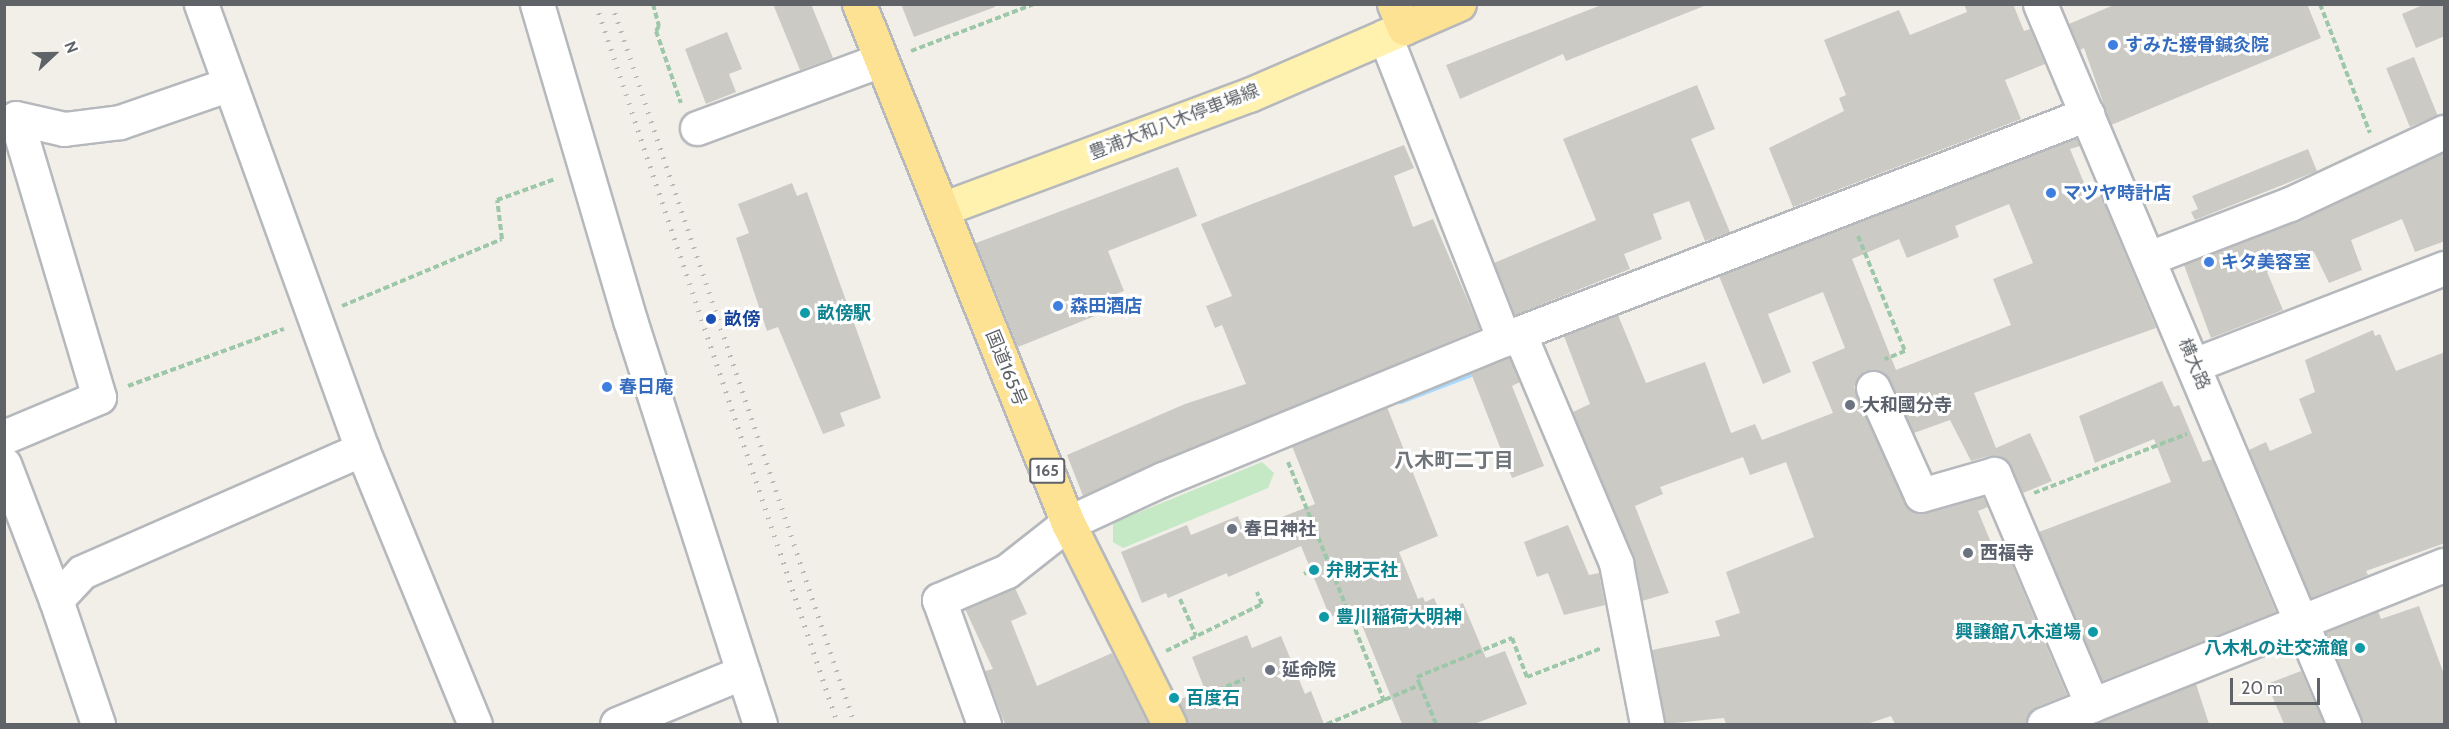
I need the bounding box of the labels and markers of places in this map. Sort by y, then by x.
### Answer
place label: すみた接骨鍼灸院 [2125,34,2269,56]
marker: すみた接骨鍼灸院 [2106,38,2120,52]
place label: マツヤ時計店 [2063,182,2171,204]
marker: マツヤ時計店 [2044,186,2058,200]
place label: キタ美容室 [2221,251,2311,273]
marker: キタ美容室 [2202,255,2216,269]
place label: 森田酒店 [1070,295,1142,317]
marker: 森田酒店 [1051,299,1065,313]
place label: 畝傍駅 [817,302,871,324]
marker: 畝傍駅 [798,306,812,320]
place label: 畝傍 [724,308,760,330]
marker: 畝傍 [702,310,720,328]
place label: 春日庵 [619,376,673,398]
marker: 春日庵 [600,380,614,394]
place label: 大和國分寺 [1862,394,1952,416]
marker: 大和國分寺 [1843,398,1857,412]
place label: 春日神社 [1244,518,1316,540]
marker: 春日神社 [1225,522,1239,536]
place label: 西福寺 [1980,542,2034,564]
marker: 西福寺 [1961,546,1975,560]
place label: 弁財天社 [1326,559,1398,581]
marker: 弁財天社 [1307,563,1321,577]
place label: 豊川稲荷大明神 [1336,606,1462,628]
marker: 豊川稲荷大明神 [1317,610,1331,624]
place label: 興譲館八木道場 [1955,621,2081,643]
marker: 興譲館八木道場 [2086,625,2100,639]
place label: 八木札の辻交流館 [2204,637,2348,659]
marker: 八木札の辻交流館 [2353,641,2367,655]
place label: 延命院 [1282,659,1336,681]
marker: 延命院 [1263,663,1277,677]
place label: 百度石 [1186,687,1240,709]
marker: 百度石 [1167,691,1181,705]

